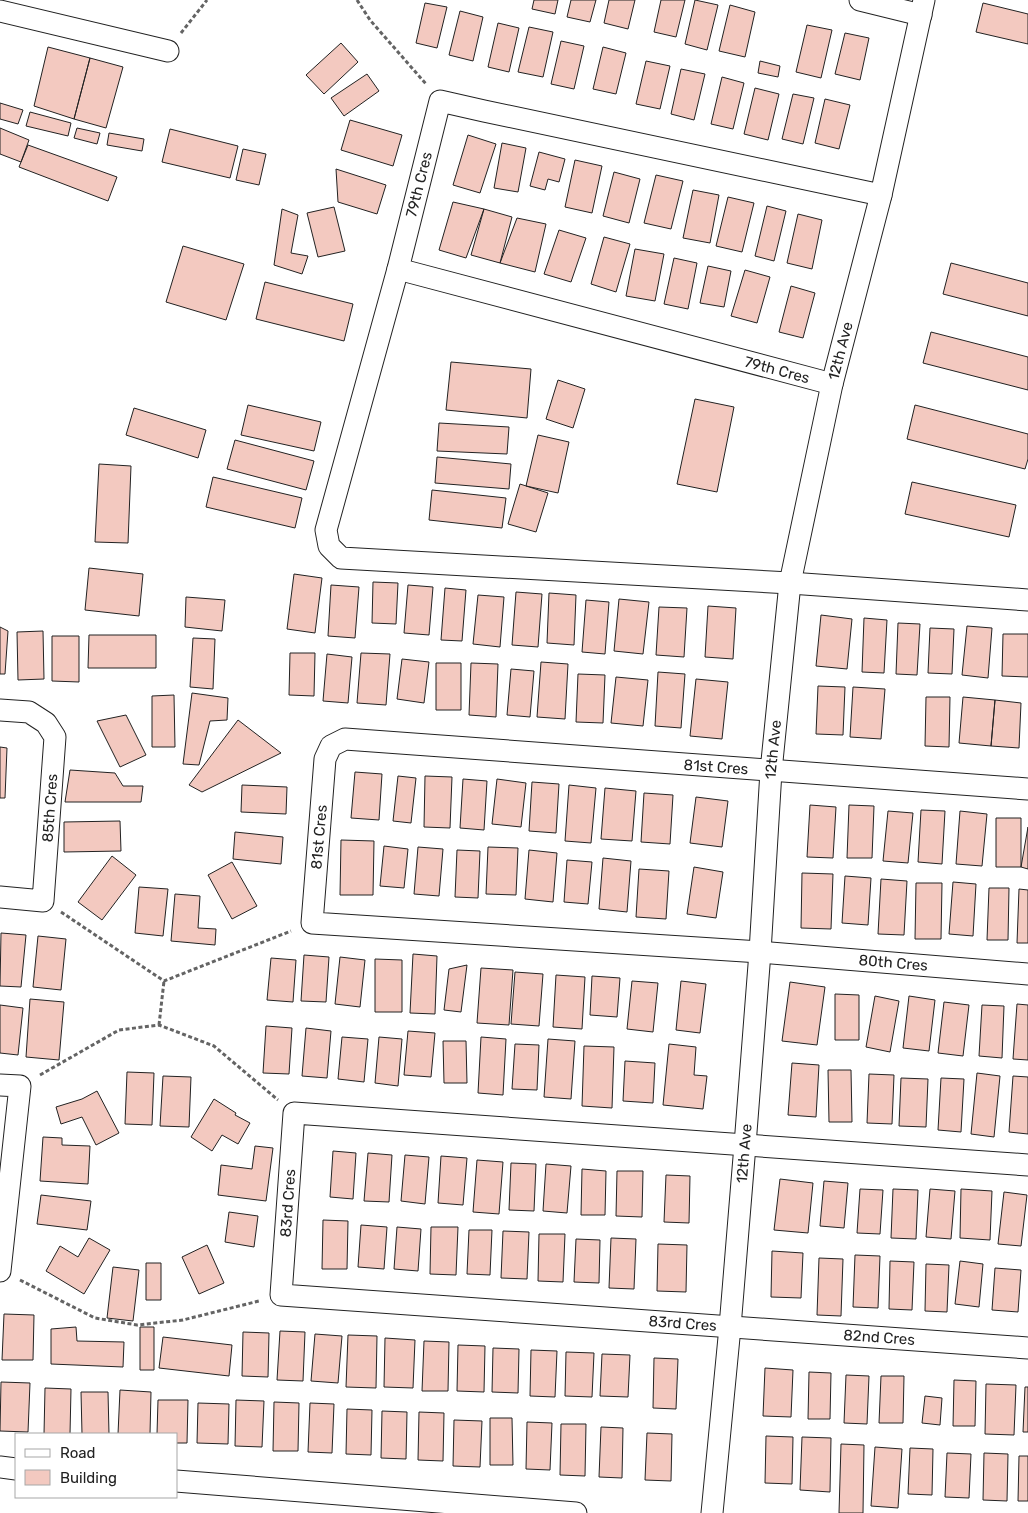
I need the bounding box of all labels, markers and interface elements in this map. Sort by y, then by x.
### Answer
street label: 79th Cres [402,150,436,219]
street label: 12th Ave [824,320,857,382]
street label: 79th Cres [742,353,812,387]
street label: 12th Ave [762,719,785,780]
street label: 81st Cres [683,756,749,778]
street label: 85th Cres [39,773,61,843]
street label: 81st Cres [307,804,331,870]
street label: 80th Cres [858,951,929,975]
street label: 12th Ave [733,1123,756,1184]
street label: 83rd Cres [277,1168,299,1238]
street label: 83rd Cres [648,1312,718,1335]
street label: 82nd Cres [843,1326,916,1349]
legend [15,1433,178,1498]
text: Road [60,1444,96,1462]
text: Building [60,1469,117,1487]

